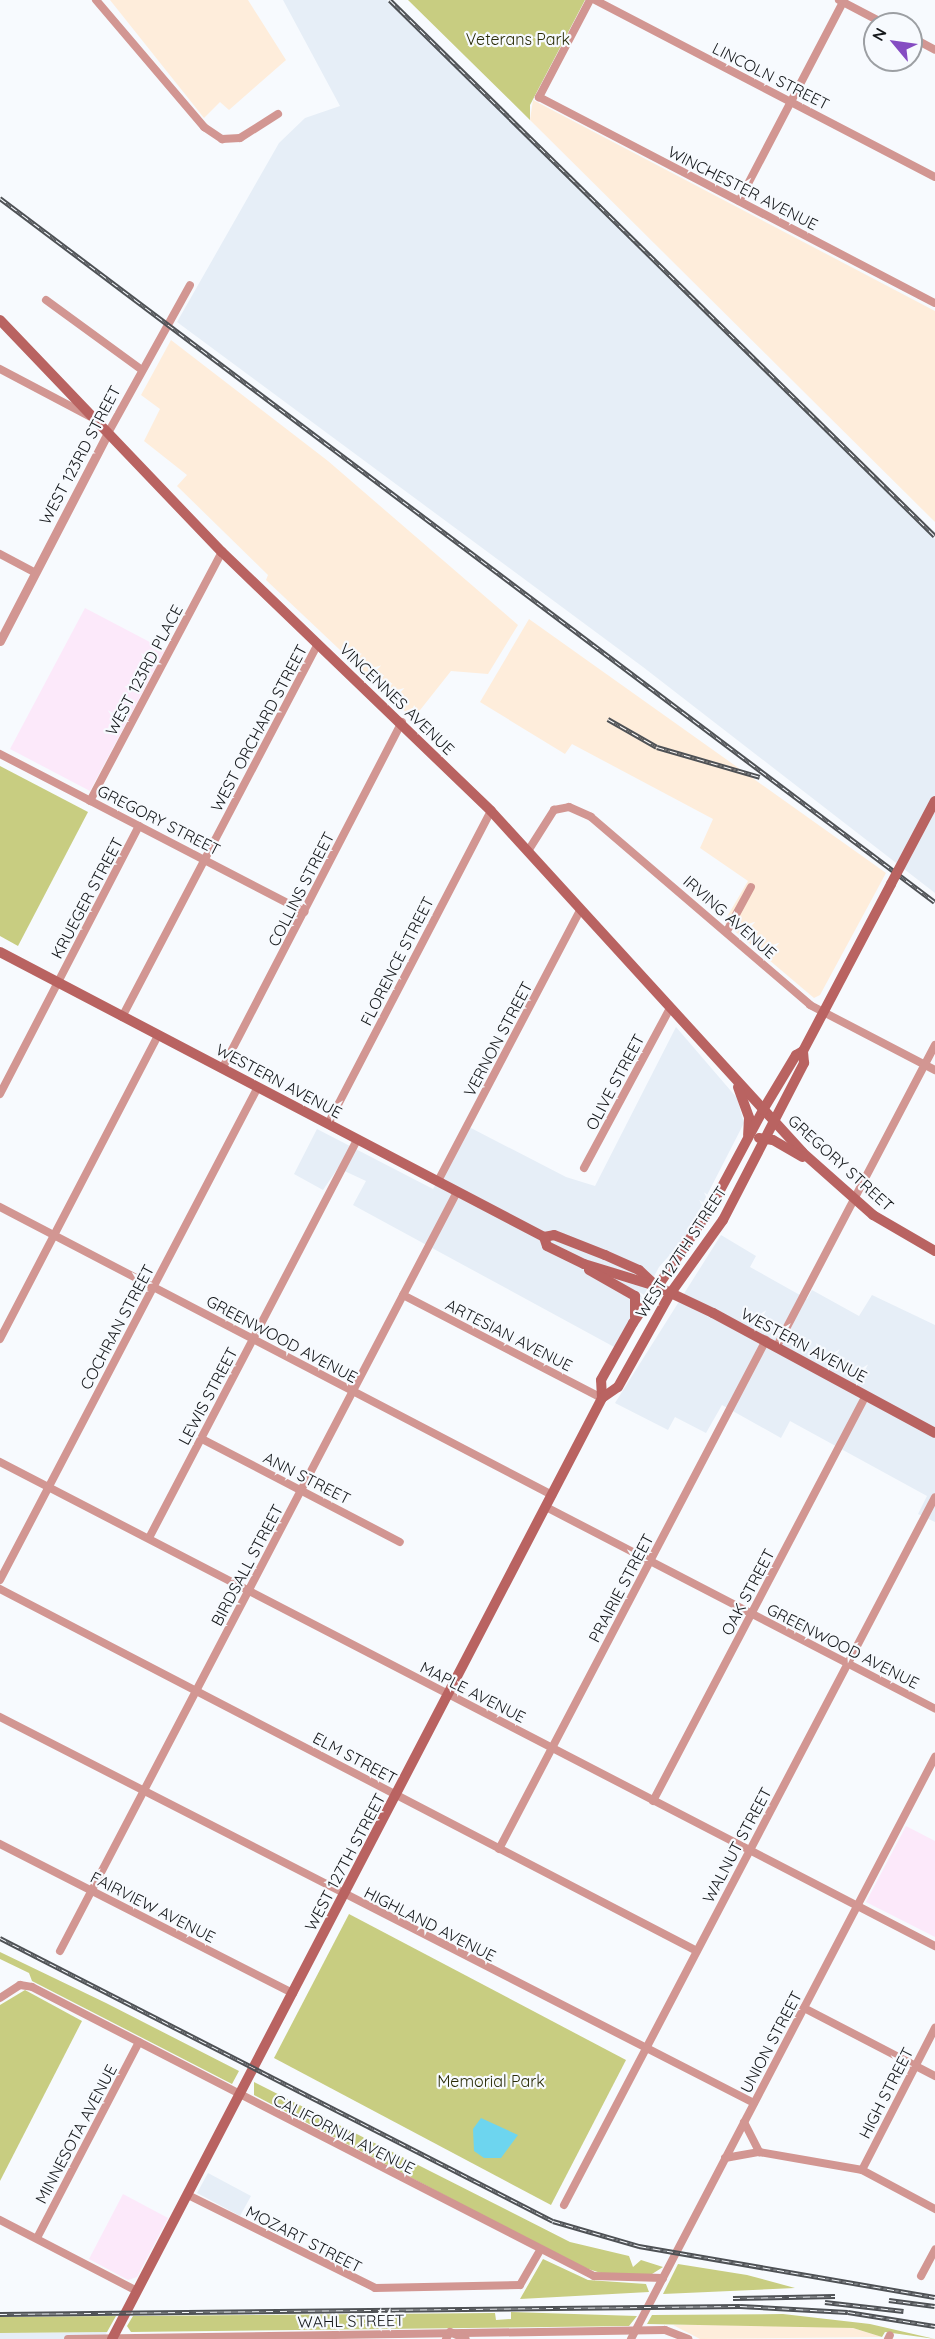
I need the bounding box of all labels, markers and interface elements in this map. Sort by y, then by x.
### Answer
north arrow [863,12,923,72]
text: N [867,24,891,44]
park label: Veterans Park [466,29,570,49]
street label: LINCOLN STREET [709,38,833,114]
street label: WINCHESTER AVENUE [665,142,821,234]
street label: WEST 123RD STREET [35,382,125,528]
street label: WEST 123RD PLACE [101,601,187,739]
street label: VINCENNES AVENUE [336,639,458,759]
street label: WEST ORCHARD STREET [207,641,311,815]
street label: GREGORY STREET [94,781,224,859]
street label: COLLINS STREET [264,829,338,949]
street label: KRUEGER STREET [47,834,127,962]
street label: IRVING AVENUE [680,871,780,963]
street label: FLORENCE STREET [356,893,438,1029]
street label: VERNON STREET [460,978,536,1100]
street label: OLIVE STREET [582,1031,648,1133]
street label: WESTERN AVENUE [213,1040,345,1122]
street label: GREGORY STREET [784,1111,898,1215]
street label: WEST 127TH STREET [631,1183,731,1321]
street label: COCHRAN STREET [76,1261,158,1393]
street label: GREENWOOD AVENUE [203,1291,361,1387]
street label: ARTESIAN AVENUE [442,1295,576,1375]
street label: WESTERN AVENUE [738,1304,870,1386]
street label: LEWIS STREET [174,1344,242,1448]
street label: ANN STREET [260,1448,354,1508]
street label: BIRDSALL STREET [207,1501,287,1629]
street label: PRAIRIE STREET [584,1531,658,1645]
street label: OAK STREET [717,1546,779,1638]
street label: GREENWOOD AVENUE [764,1599,922,1693]
street label: MAPLE AVENUE [417,1657,529,1727]
street label: ELM STREET [310,1728,400,1788]
street label: WALNUT STREET [698,1784,776,1906]
street label: WEST 127TH STREET [301,1790,389,1934]
street label: FAIRVIEW AVENUE [87,1867,219,1947]
street label: HIGHLAND AVENUE [361,1882,499,1966]
street label: UNION STREET [736,1988,806,2096]
street label: HIGH STREET [855,2044,917,2142]
street label: MINNESOTA AVENUE [31,2061,121,2207]
park label: Memorial Park [437,2071,545,2091]
street label: CALIFORNIA AVENUE [270,2090,418,2178]
street label: MOZART STREET [243,2201,365,2277]
street label: WAHL STREET [297,2310,405,2332]

